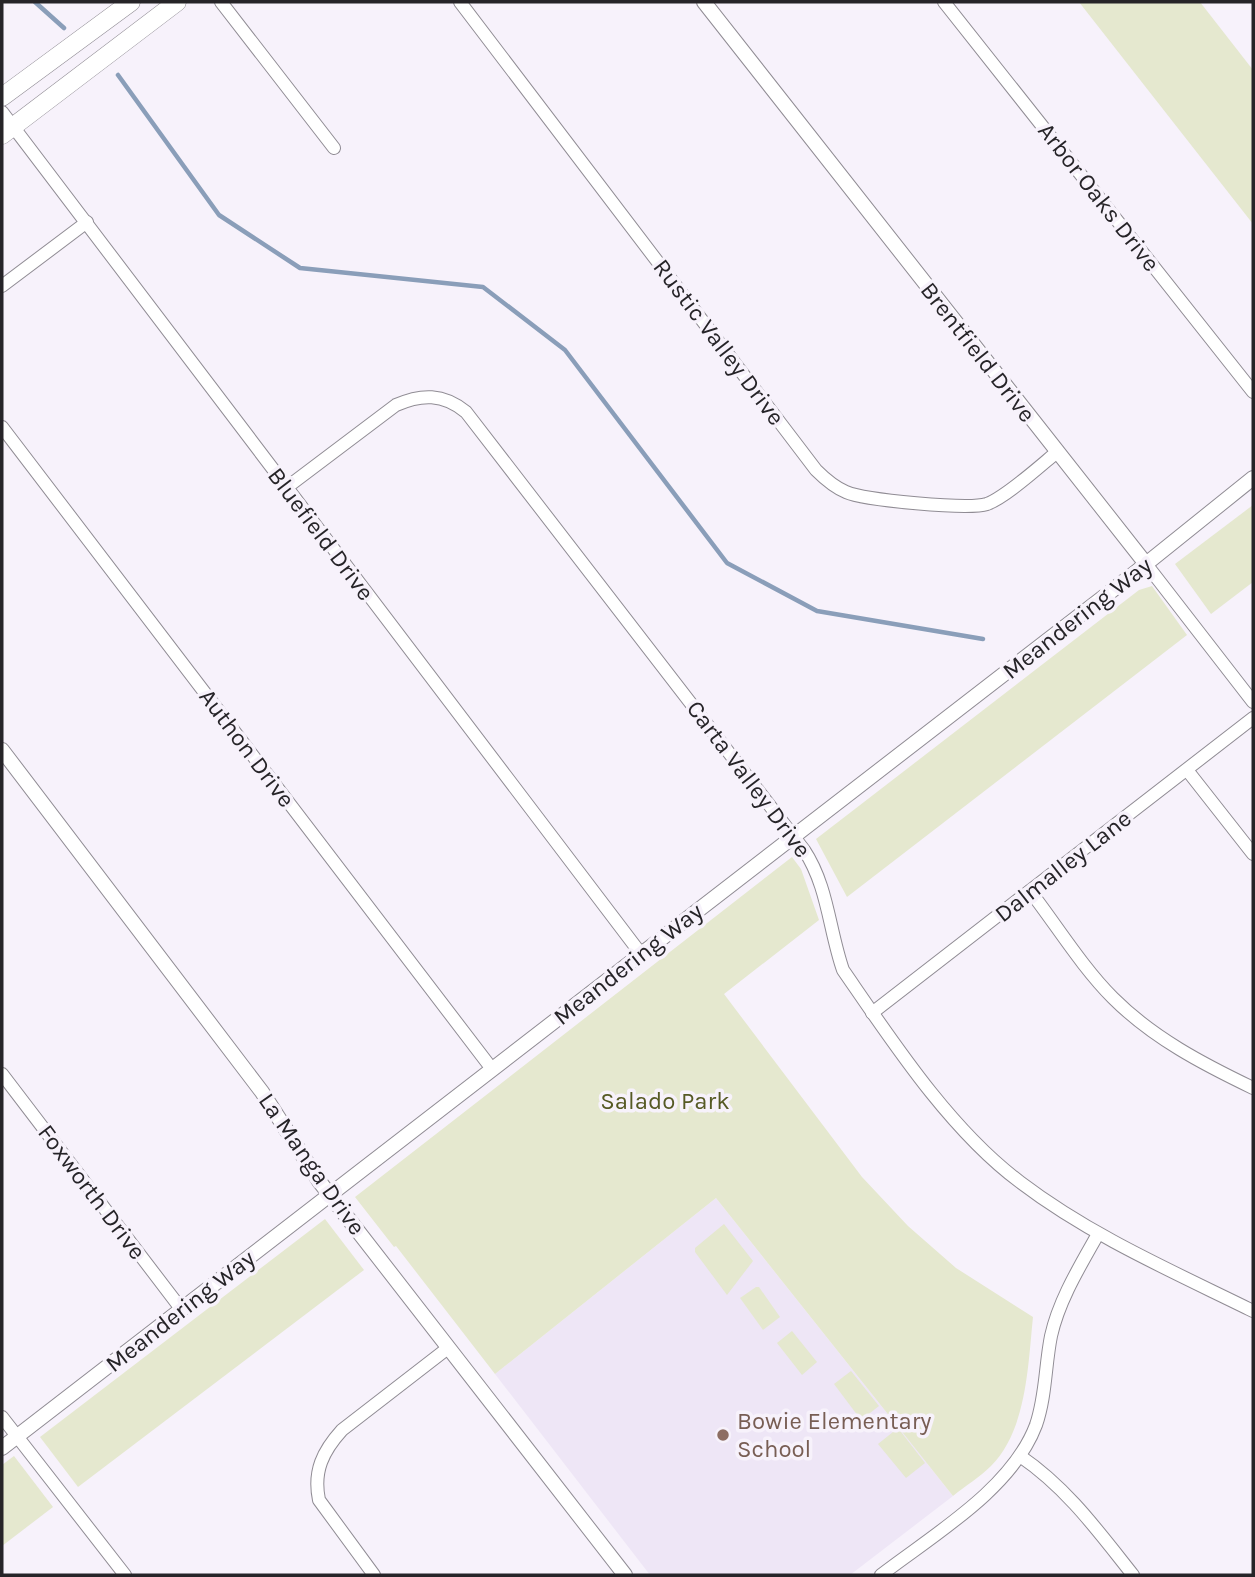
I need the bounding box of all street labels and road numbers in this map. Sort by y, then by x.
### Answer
street label: Arbor Oaks Drive [1032,117,1166,277]
street label: Rustic Valley Drive [647,253,791,431]
street label: Brentfield Drive [915,276,1041,428]
street label: Bluefield Drive [262,462,380,606]
street label: Meandering Way [997,551,1157,685]
street label: Authon Drive [193,683,301,813]
street label: Carta Valley Drive [681,695,817,863]
street label: Dalmalley Lane [989,804,1137,928]
street label: Meandering Way [548,897,708,1031]
street label: La Manga Drive [253,1088,371,1240]
street label: Foxworth Drive [32,1119,152,1265]
street label: Meandering Way [100,1244,260,1378]

